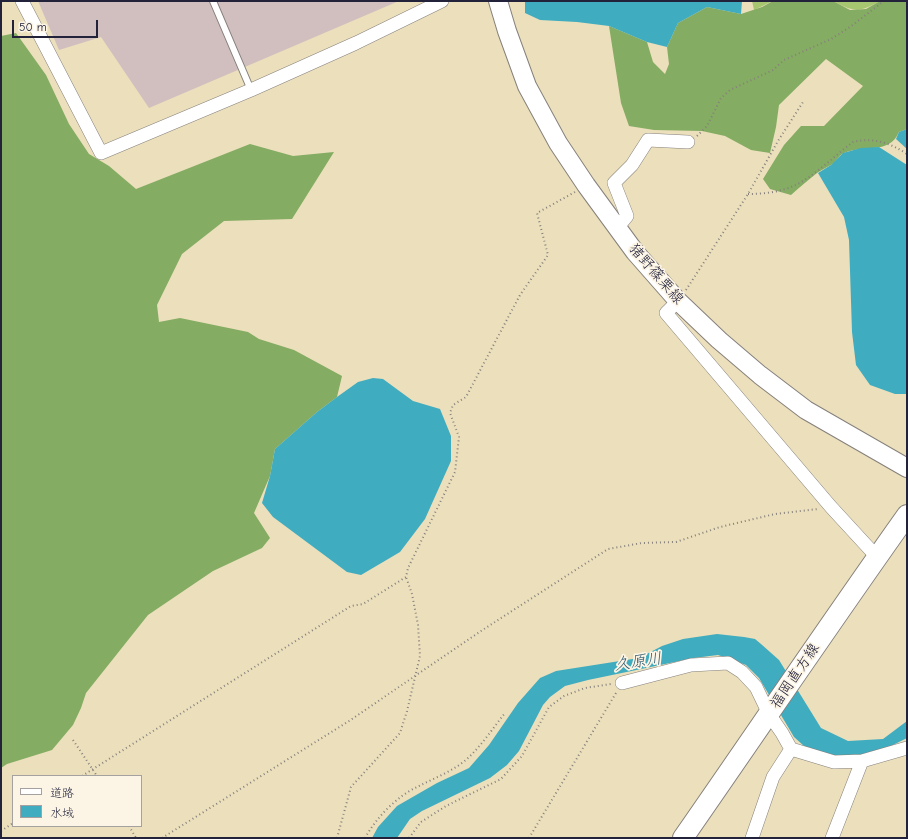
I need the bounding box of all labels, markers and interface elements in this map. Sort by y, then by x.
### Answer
scale bar [14,12,100,38]
text: 50 m [19,20,47,34]
street label: 猪野篠栗線 [625,240,687,308]
street label: 福岡直方線 [767,640,823,712]
water label: 久原川 [613,649,663,675]
legend [12,775,142,827]
text: 道路 [50,786,74,800]
text: 水域 [50,806,74,820]

